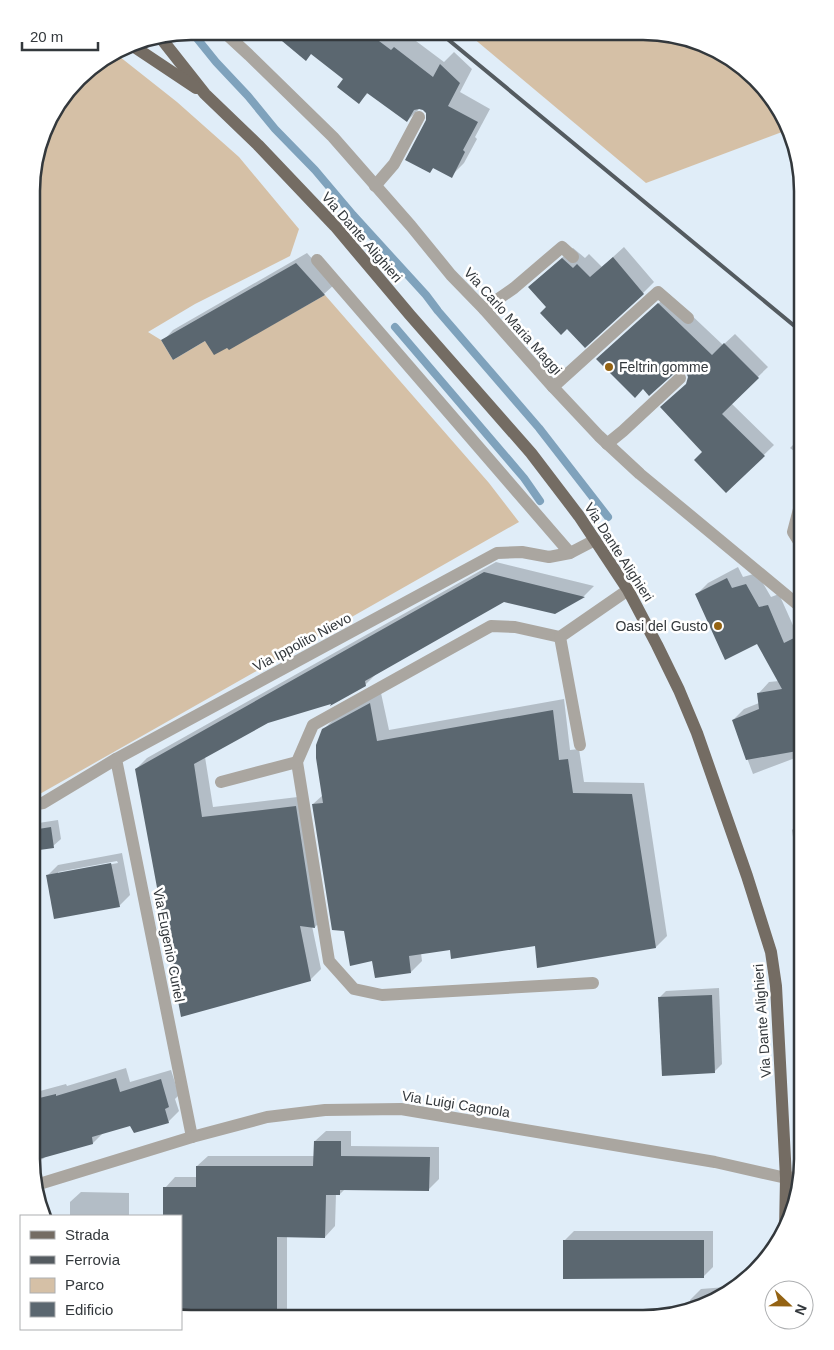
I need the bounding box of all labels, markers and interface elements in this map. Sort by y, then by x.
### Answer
scale bar [22,20,99,52]
text: 20 m [30,28,63,45]
street label: Via Dante Alighieri [319,189,405,285]
street label: Via Carlo Maria Maggi [461,264,565,378]
place label: Feltrin gomme [619,359,709,375]
marker: Feltrin gomme [603,361,615,373]
street label: Via Dante Alighieri [581,500,657,604]
street label: Via Ippolito Nievo [250,609,354,675]
place label: Oasi del Gusto [615,618,708,634]
marker: Oasi del Gusto [712,620,724,632]
street label: Via Eugenio Curiel [150,887,188,1003]
street label: Via Dante Alighieri [750,964,774,1078]
street label: Via Luigi Cagnola [401,1088,512,1120]
legend [20,1215,182,1330]
text: Strada [65,1226,110,1243]
text: Ferrovia [65,1251,121,1268]
text: Parco [65,1276,104,1293]
north arrow [764,1280,814,1330]
text: Edificio [65,1301,113,1318]
text: N [792,1302,810,1318]

